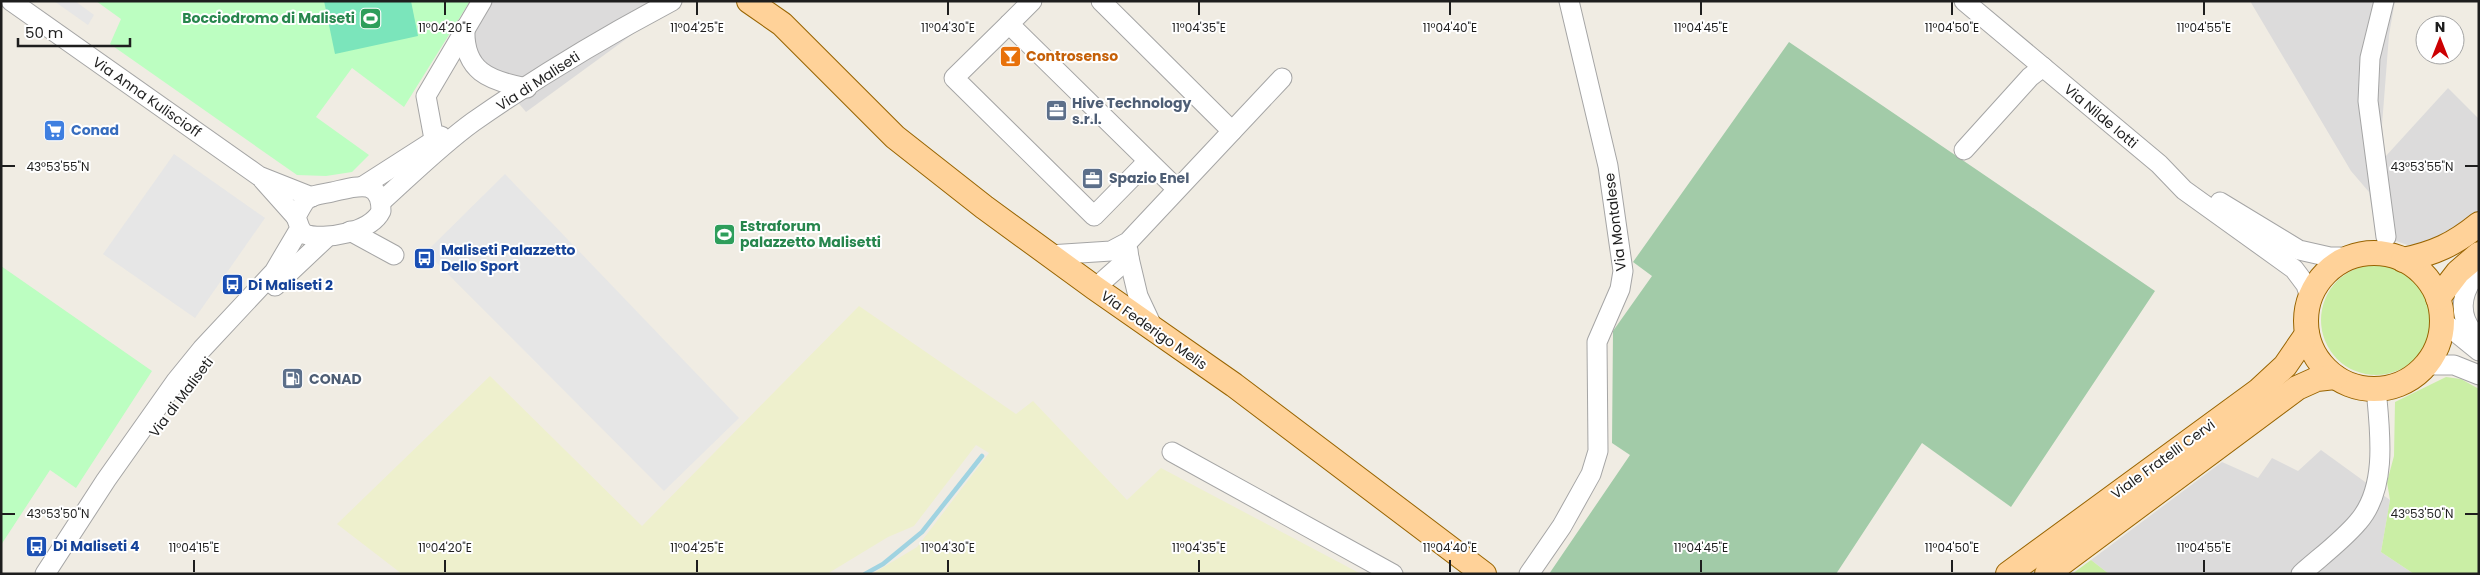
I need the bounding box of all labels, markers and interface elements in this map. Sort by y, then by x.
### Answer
sports icon: Bocciodromo di Maliseti [359,6,383,30]
place label: Bocciodromo di Maliseti [182,8,355,28]
scale bar [18,15,130,47]
north arrow [2415,15,2465,65]
text: N [2435,17,2445,37]
text: 11°04'20"E [418,19,472,36]
text: 11°04'25"E [670,19,724,36]
text: 11°04'30"E [921,19,975,36]
text: 11°04'35"E [1172,19,1226,36]
text: 11°04'40"E [1423,19,1477,36]
text: 11°04'45"E [1674,19,1728,36]
text: 11°04'50"E [1925,19,1979,36]
text: 11°04'55"E [2177,19,2231,36]
text: 50 m [25,22,63,43]
bar icon: Controsenso [998,44,1022,68]
place label: Controsenso [1026,46,1118,66]
street label: Via di Maliseti [492,47,584,115]
street label: Via Anna Kuliscioff [89,52,206,142]
street label: Via Nilde Iotti [2060,79,2142,153]
place label: Hive Technology s.r.l. [1072,93,1191,129]
office icon: Hive Technology s.r.l. [1044,99,1068,123]
supermarket icon: Conad [43,118,67,142]
place label: Conad [71,120,119,140]
text: 43°53'55"N [26,158,90,175]
text: 43°53'55"N [2390,158,2454,175]
office icon: Spazio Enel [1081,166,1105,190]
place label: Spazio Enel [1109,168,1189,188]
street label: Via Montalese [1599,171,1631,272]
place label: Estraforum palazzetto Malisetti [740,216,881,252]
sports icon: Estraforum palazzetto Malisetti [712,222,736,246]
place label: Maliseti Palazzetto Dello Sport [441,240,576,276]
bus stop icon: Maliseti Palazzetto Dello Sport [413,246,437,270]
bus stop icon: Di Maliseti 2 [220,273,244,297]
place label: Di Maliseti 2 [248,275,333,295]
street label: Via Federigo Melis [1097,286,1211,374]
street label: Via di Maliseti [144,353,218,441]
fuel station icon: CONAD [281,367,305,391]
place label: CONAD [309,369,362,389]
street label: Viale Fratelli Cervi [2107,415,2219,503]
text: 43°53'50"N [26,505,90,522]
text: 43°53'50"N [2390,505,2454,522]
bus stop icon: Di Maliseti 4 [25,534,49,558]
place label: Di Maliseti 4 [53,536,140,556]
text: 11°04'15"E [169,539,219,556]
text: 11°04'20"E [418,539,472,556]
text: 11°04'25"E [670,539,724,556]
text: 11°04'30"E [921,539,975,556]
text: 11°04'35"E [1172,539,1226,556]
text: 11°04'40"E [1423,539,1477,556]
text: 11°04'45"E [1674,539,1728,556]
text: 11°04'50"E [1925,539,1979,556]
text: 11°04'55"E [2177,539,2231,556]

